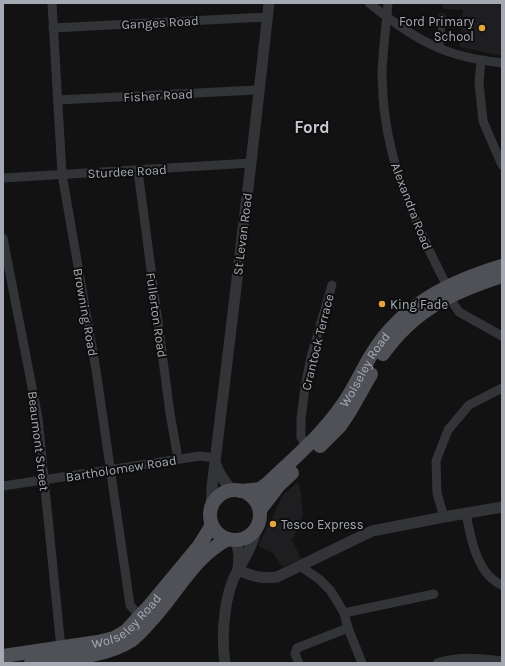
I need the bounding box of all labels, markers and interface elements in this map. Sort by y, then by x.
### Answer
street label: Ganges Road [121,13,199,32]
place label: Ford Primary School [399,14,474,44]
marker: Ford Primary School [477,23,487,33]
street label: Fisher Road [123,86,193,105]
district label: Ford [294,117,330,137]
street label: Alexandra Road [388,161,435,252]
street label: Sturdee Road [87,162,167,181]
street label: St Levan Road [230,192,255,276]
street label: Browning Road [70,267,101,357]
street label: Fullerton Road [143,271,170,359]
street label: Crantock Terrace [298,292,337,392]
place label: King Fade [390,297,448,312]
marker: King Fade [377,299,387,309]
street label: Wolseley Road [336,329,393,410]
street label: Beaumont Street [25,390,52,492]
street label: Bartholomew Road [65,452,177,485]
place label: Tesco Express [281,517,364,532]
marker: Tesco Express [268,519,278,529]
street label: Wolseley Road [91,591,164,651]

